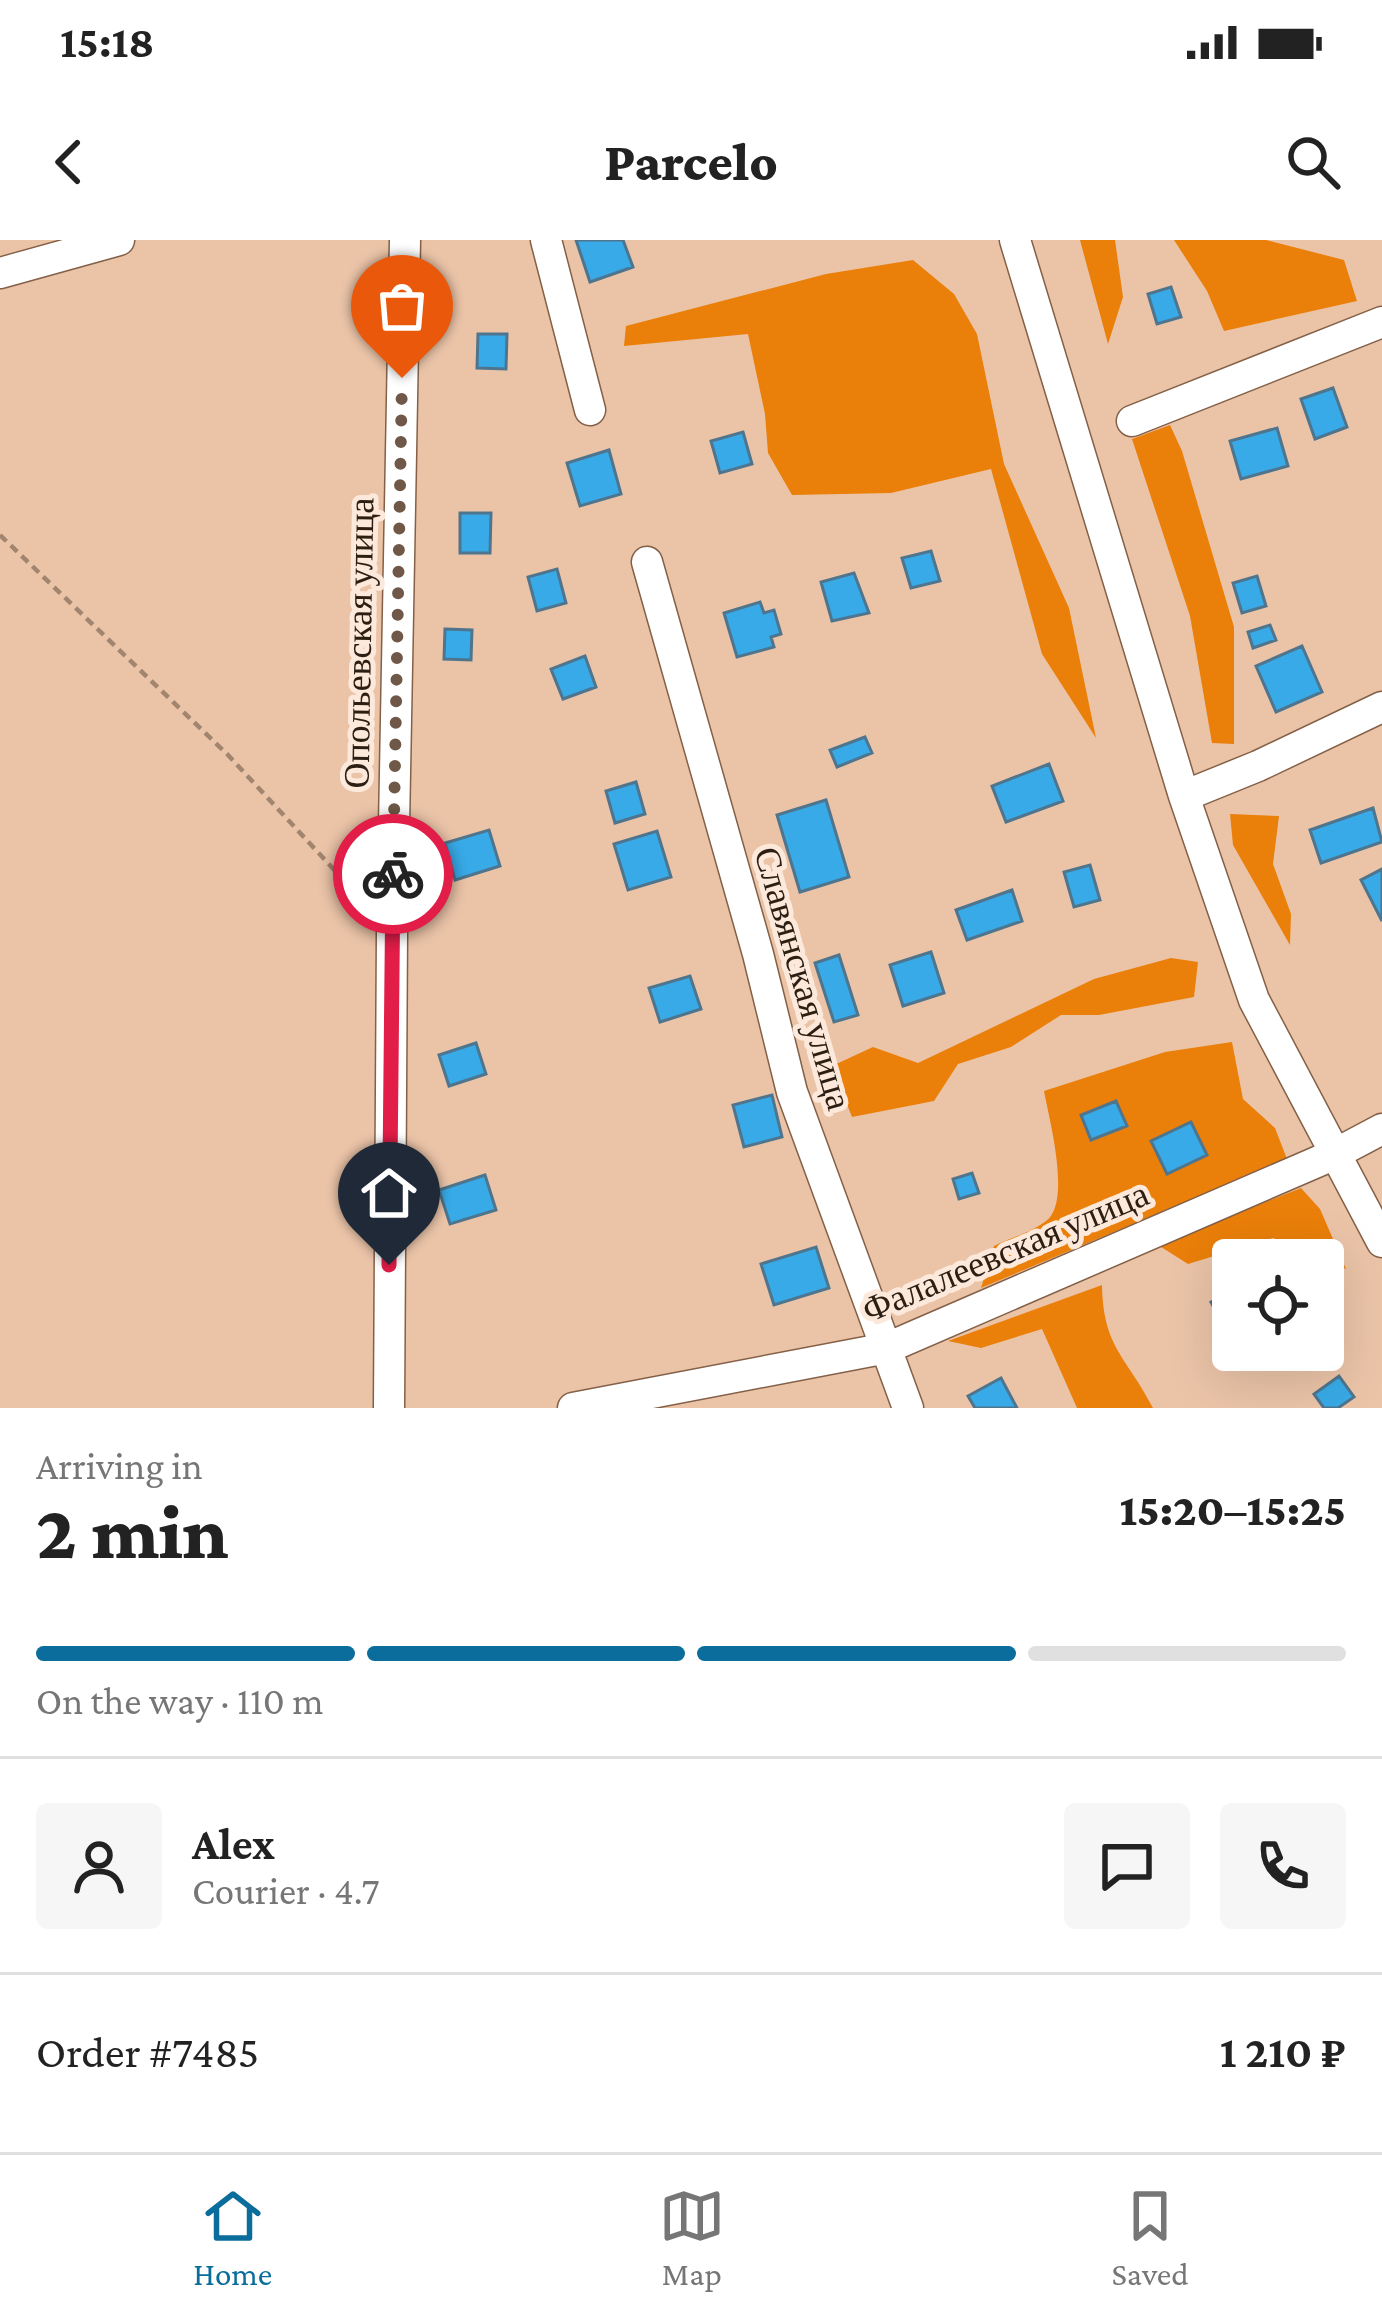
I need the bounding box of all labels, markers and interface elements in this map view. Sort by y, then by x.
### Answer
text: 15:18 [60,17,154,67]
icon: back [36,129,102,195]
icon: search [1280,129,1346,195]
text: Parcelo [604,132,778,192]
pin [351,255,453,378]
icon: bag [369,273,435,339]
street label: Опольевская улица [336,497,382,789]
courier [333,814,453,934]
icon: bike [360,841,426,907]
street label: Славянская улица [746,842,860,1114]
pin [338,1142,440,1265]
icon: home [356,1160,422,1226]
street label: Фалалеевская улица [856,1174,1154,1330]
map controls [1212,1239,1344,1371]
button: locate [1212,1239,1344,1371]
text: Arriving in [36,1444,203,1487]
text: 15:20–15:25 [1120,1485,1346,1535]
text: 2 min [36,1488,229,1575]
text: On the way · 110 m [36,1679,324,1722]
button: person [36,1803,162,1929]
button: chat [1064,1803,1190,1929]
button: phone [1220,1803,1346,1929]
text: Alex [192,1819,275,1869]
text: Courier · 4.7 [192,1869,380,1912]
text: Order #7485 [36,2027,259,2077]
text: 1 210 ₽ [1220,2027,1346,2077]
tab: Home [193,2183,272,2292]
tab: Map [659,2183,725,2292]
tab: Saved [1111,2183,1189,2292]

